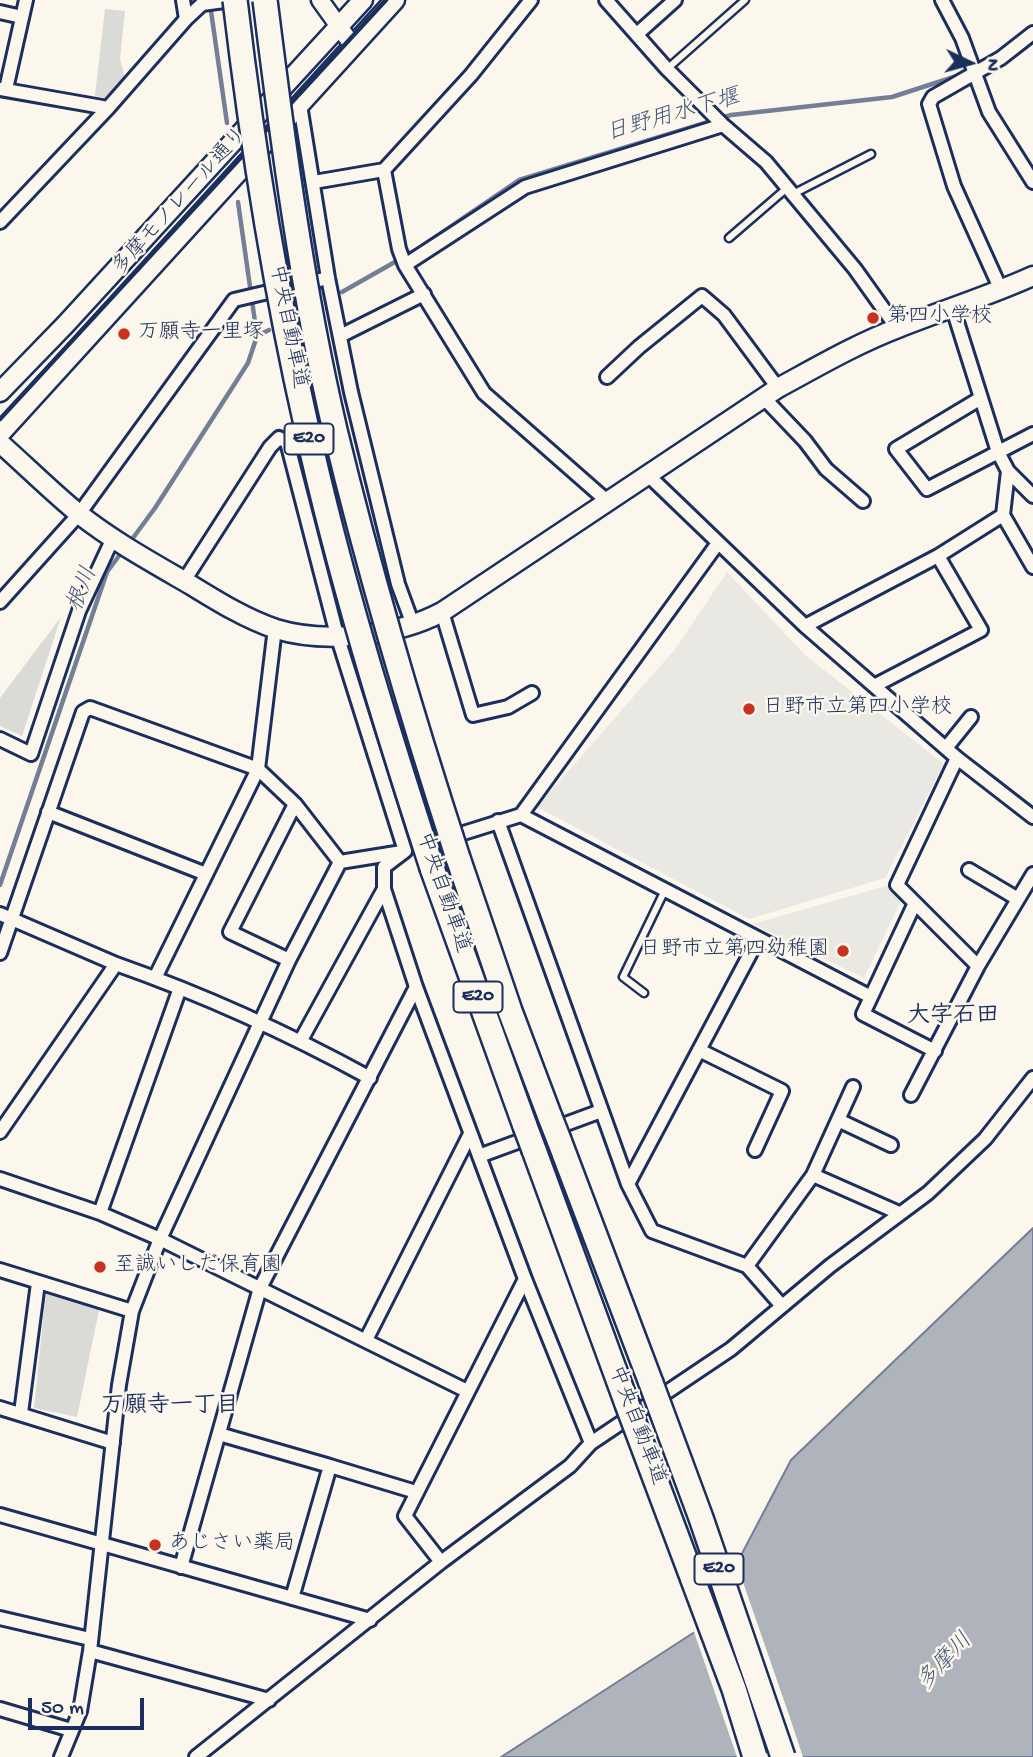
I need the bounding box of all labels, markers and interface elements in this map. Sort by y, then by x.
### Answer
north arrow [935,28,1005,98]
text: N [979,58,1003,72]
water label: 日野用水下堰 [603,85,743,149]
street label: 多摩モノレール通り [108,123,254,281]
street label: 中央自動車道 [263,263,311,391]
place label: 第四小学校 [887,305,992,331]
marker: 第四小学校 [865,310,881,326]
place label: 万願寺一里塚 [138,321,264,347]
marker: 万願寺一里塚 [116,326,132,342]
road number: E20 [284,424,334,454]
water label: 根川 [63,564,105,616]
place label: 日野市立第四小学校 [763,696,952,722]
marker: 日野市立第四小学校 [741,701,757,717]
street label: 中央自動車道 [410,829,474,957]
place label: 日野市立第四幼稚園 [640,938,829,964]
marker: 日野市立第四幼稚園 [835,943,851,959]
road number: E20 [454,981,503,1012]
district label: 大字石田 [907,1003,999,1031]
place label: 至誠いしだ保育園 [114,1254,282,1280]
marker: 至誠いしだ保育園 [92,1259,108,1275]
street label: 中央自動車道 [602,1363,670,1489]
district label: 万願寺一丁目 [101,1393,239,1421]
place label: あじさい薬局 [169,1532,295,1558]
marker: あじさい薬局 [147,1537,163,1553]
road number: E20 [694,1554,744,1584]
water label: 多摩川 [912,1628,980,1698]
scale bar [32,1684,147,1728]
text: 50 m [41,1697,84,1722]

